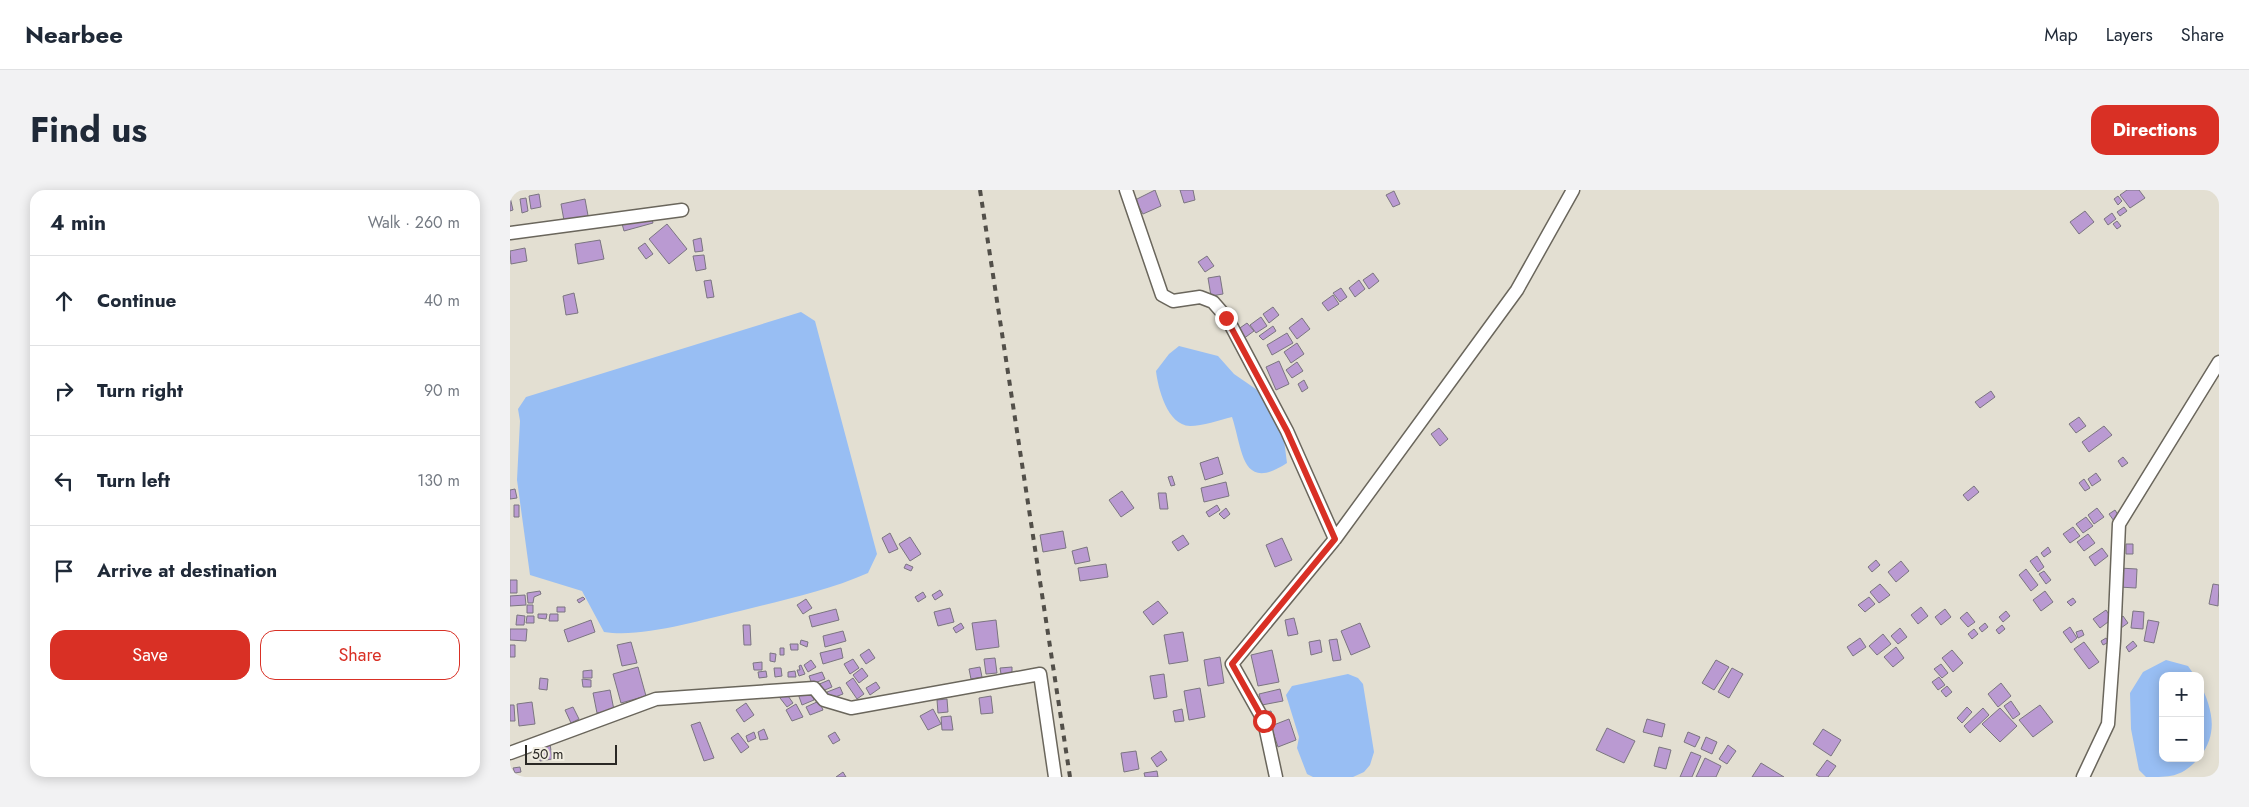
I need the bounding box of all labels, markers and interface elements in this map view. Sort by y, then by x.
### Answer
text: Nearbee [25,17,123,52]
text: Map [2044,22,2078,48]
text: Layers [2106,22,2153,48]
text: Share [2181,22,2224,48]
text: Find us [30,105,147,155]
button: Directions [2091,105,2219,155]
text: 4 min [50,208,106,238]
text: Walk · 260 m [368,211,460,234]
icon: ahead [50,287,78,315]
text: Continue [97,287,176,314]
text: 40 m [424,289,460,312]
route end [1215,307,1238,330]
icon: right [50,377,78,405]
text: Turn right [97,377,183,404]
text: 90 m [424,379,460,402]
icon: left [50,467,78,495]
text: Turn left [97,467,170,494]
text: 130 m [417,469,460,492]
icon: arrive [50,557,78,585]
text: Arrive at destination [97,557,277,584]
button: Save [50,630,250,680]
button: Share [260,630,460,680]
map controls [2159,672,2204,762]
button: + [2159,672,2204,717]
route start [1253,710,1276,733]
button: − [2159,717,2204,762]
scale bar [525,742,618,765]
text: 50 m [532,744,563,764]

